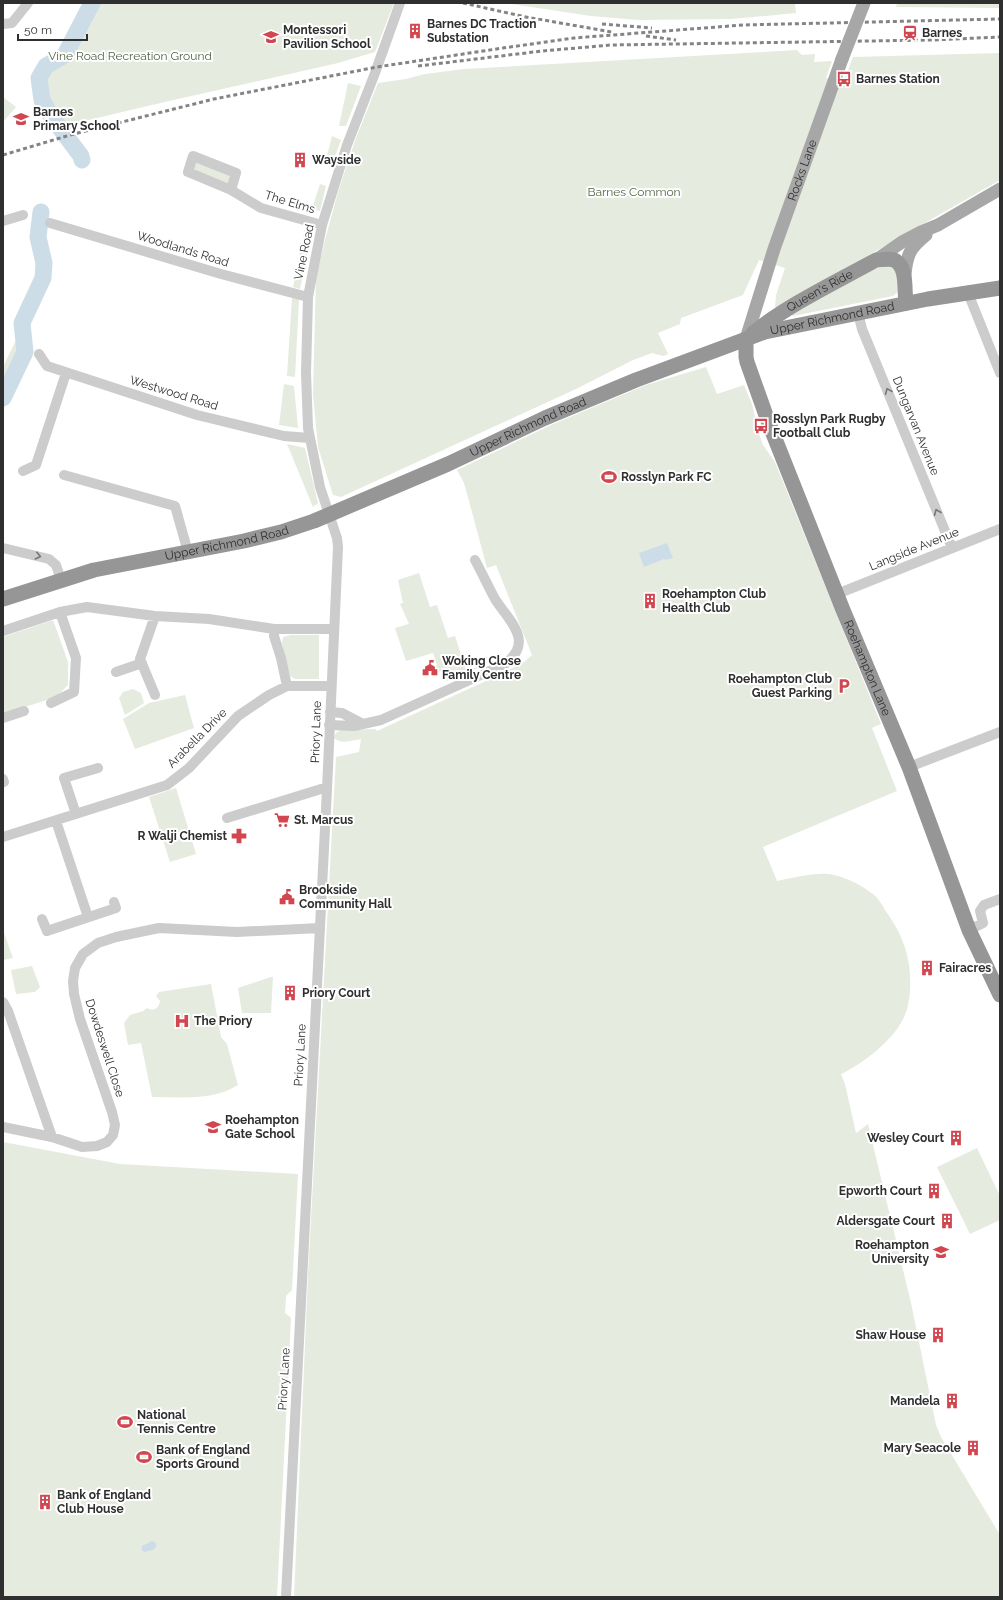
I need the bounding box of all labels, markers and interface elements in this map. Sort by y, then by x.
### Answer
scale bar [18,16,87,42]
place label: Barnes DC Traction Substation [427,17,537,45]
building icon: Barnes DC Traction Substation [406,22,424,40]
text: 50 m [24,23,52,37]
place label: Montessori Pavilion School [283,23,371,51]
station icon: Barnes [901,24,919,42]
place label: Barnes [922,26,962,40]
school or university icon: Montessori Pavilion School [262,28,280,46]
park label: Vine Road Recreation Ground [48,49,212,63]
bus stop icon: Barnes Station [835,70,853,88]
place label: Barnes Station [856,72,940,86]
place label: Barnes Primary School [33,105,120,133]
school or university icon: Barnes Primary School [12,110,30,128]
street label: Rocks Lane [785,138,820,203]
building icon: Wayside [291,151,309,169]
place label: Wayside [312,153,361,167]
park label: Barnes Common [587,185,681,199]
street label: The Elms [263,188,317,216]
street label: Vine Road [291,223,317,281]
street label: Woodlands Road [135,228,231,270]
street label: Queen's Ride [784,267,855,315]
street label: Upper Richmond Road [769,299,896,338]
street label: Westwood Road [128,373,220,413]
street label: Dungarvan Avenue [890,374,942,478]
one-way arrow [885,388,893,396]
street label: Upper Richmond Road [468,395,588,460]
place label: Rosslyn Park Rugby Football Club [773,412,886,440]
bus stop icon: Rosslyn Park Rugby Football Club [752,417,770,435]
sports icon: Rosslyn Park FC [600,468,618,486]
place label: Rosslyn Park FC [621,470,712,484]
one-way arrow [934,508,942,515]
street label: Upper Richmond Road [164,523,291,563]
street label: Langside Avenue [867,525,961,573]
one-way arrow [35,552,42,560]
place label: Roehampton Club Health Club [662,587,766,615]
building icon: Roehampton Club Health Club [641,592,659,610]
street label: Roehampton Lane [841,618,894,718]
place label: Woking Close Family Centre [442,654,521,682]
public building icon: Woking Close Family Centre [421,659,439,677]
place label: Roehampton Club Guest Parking [728,672,832,700]
parking icon: Roehampton Club Guest Parking [835,677,853,695]
street label: Priory Lane [308,701,324,763]
street label: Arabella Drive [164,705,230,771]
supermarket icon: St. Marcus [273,811,291,829]
place label: St. Marcus [294,813,353,827]
pharmacy icon: R Walji Chemist [230,827,248,845]
place label: R Walji Chemist [137,829,227,843]
place label: Brookside Community Hall [299,883,392,911]
public building icon: Brookside Community Hall [278,888,296,906]
building icon: Fairacres [918,959,936,977]
place label: Fairacres [939,961,991,975]
building icon: Priory Court [281,984,299,1002]
place label: Priory Court [302,986,371,1000]
street label: Dowdeswell Close [83,997,127,1099]
hospital icon: The Priory [173,1012,191,1030]
place label: The Priory [194,1014,253,1028]
street label: Priory Lane [291,1023,309,1087]
place label: Roehampton Gate School [225,1113,299,1141]
school or university icon: Roehampton Gate School [204,1118,222,1136]
building icon: Wesley Court [947,1129,965,1147]
place label: Wesley Court [867,1131,944,1145]
building icon: Epworth Court [925,1182,943,1200]
place label: Epworth Court [839,1184,922,1198]
building icon: Aldersgate Court [938,1212,956,1230]
place label: Aldersgate Court [836,1214,935,1228]
place label: Roehampton University [855,1238,929,1266]
school or university icon: Roehampton University [932,1243,950,1261]
building icon: Shaw House [929,1326,947,1344]
place label: Shaw House [856,1328,926,1342]
street label: Priory Lane [275,1347,293,1411]
building icon: Mandela [943,1392,961,1410]
place label: Mandela [890,1394,940,1408]
place label: National Tennis Centre [137,1408,216,1436]
sports icon: National Tennis Centre [116,1413,134,1431]
building icon: Mary Seacole [964,1439,982,1457]
place label: Mary Seacole [884,1441,961,1455]
place label: Bank of England Sports Ground [156,1443,250,1471]
sports icon: Bank of England Sports Ground [135,1448,153,1466]
place label: Bank of England Club House [57,1488,151,1516]
building icon: Bank of England Club House [36,1493,54,1511]

